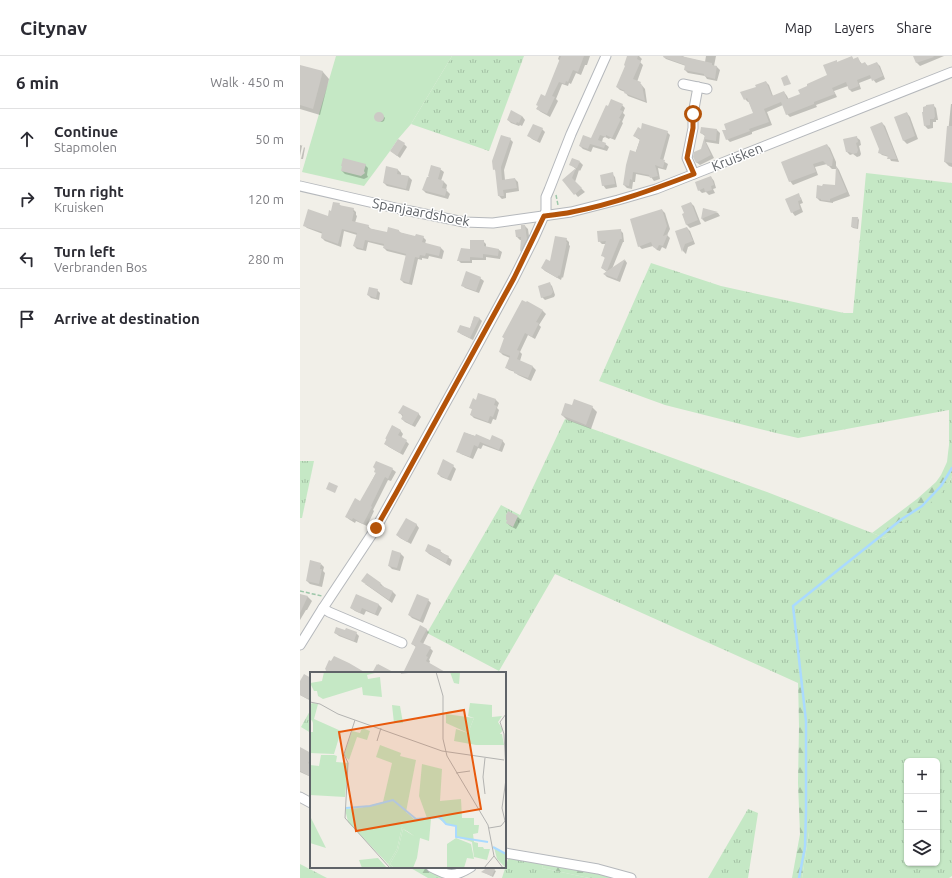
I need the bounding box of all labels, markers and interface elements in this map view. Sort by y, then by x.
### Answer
text: Citynav [20,17,87,39]
text: Map [785,20,812,36]
text: Layers [834,20,874,36]
text: Share [896,20,932,36]
text: 6 min [16,73,59,92]
text: Walk · 450 m [210,75,284,89]
route start [684,105,702,123]
text: Continue [54,123,118,140]
icon: ahead [16,128,38,150]
text: 50 m [255,132,284,146]
street label: Kruisken [709,139,765,175]
text: Stapmolen [54,140,117,154]
text: Turn right [54,183,124,200]
icon: right [16,188,38,210]
text: 120 m [248,192,284,206]
street label: Spanjaardshoek [371,195,471,229]
text: Kruisken [54,200,104,214]
text: Turn left [54,243,115,260]
icon: left [16,248,38,270]
text: 280 m [248,252,284,266]
text: Verbranden Bos [54,260,147,274]
icon: arrive [16,308,38,330]
text: Arrive at destination [54,310,200,327]
route end [367,519,385,537]
inset map [310,672,506,868]
map controls [904,758,940,866]
button: + [904,758,940,794]
button: − [904,794,940,830]
button: layers [904,830,940,866]

